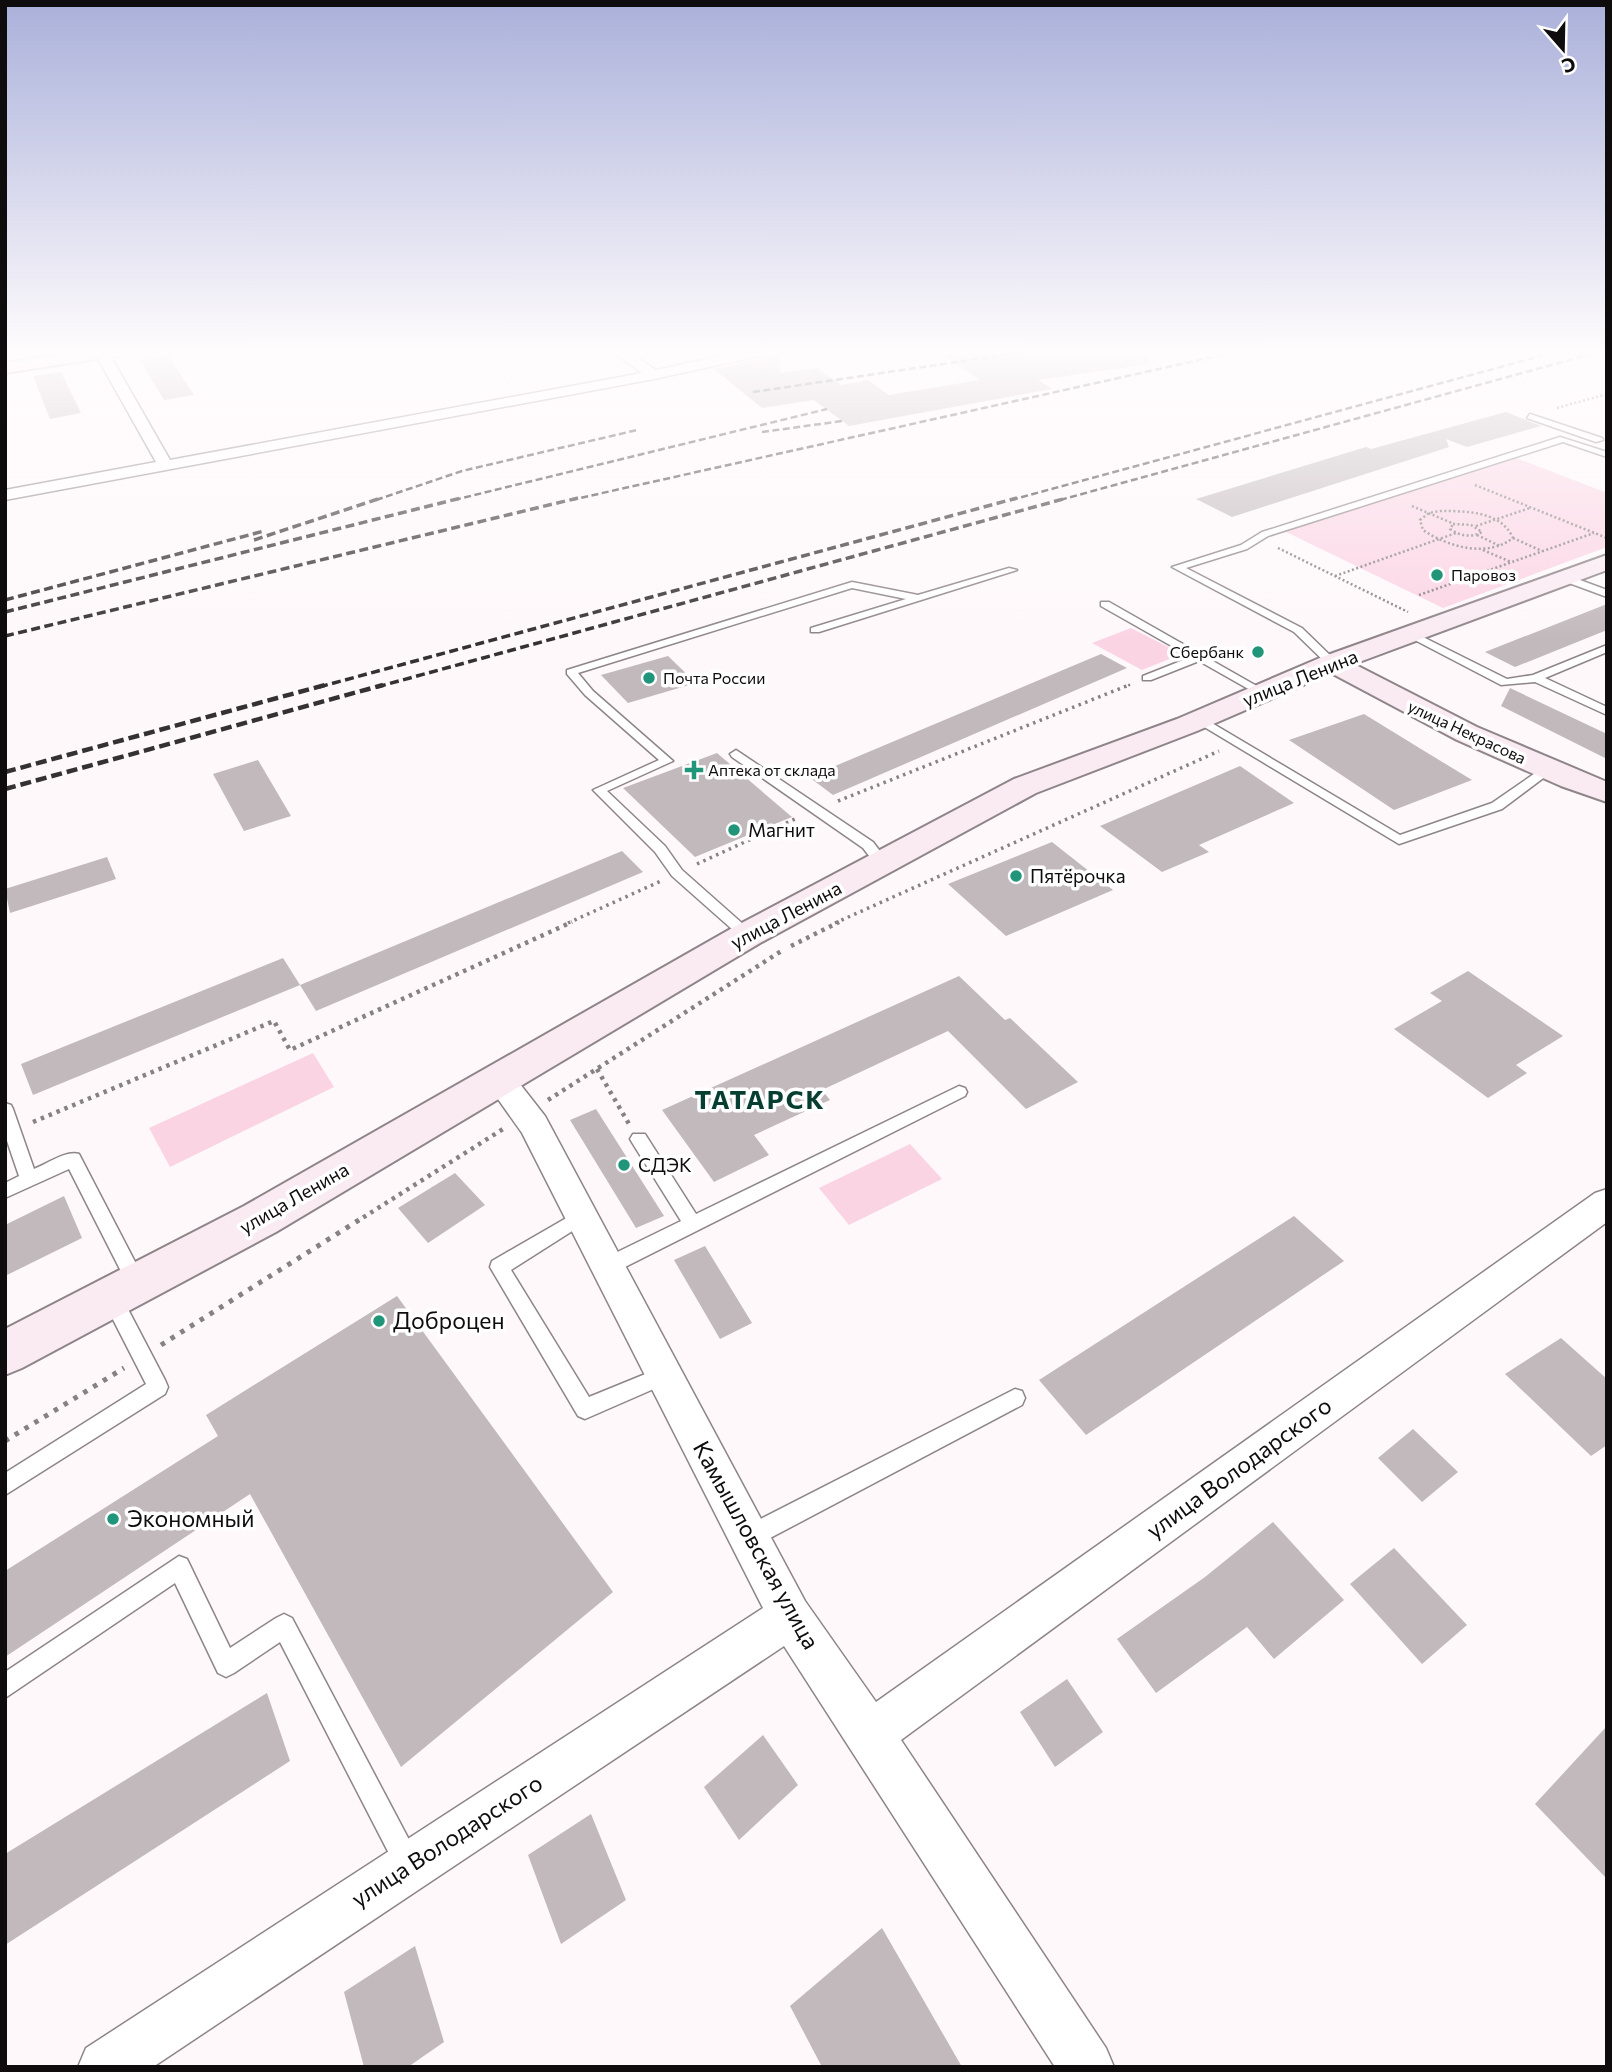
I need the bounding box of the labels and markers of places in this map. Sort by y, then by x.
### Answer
place label: Паровоз [1451,565,1516,584]
marker: Паровоз [1429,567,1445,583]
place label: Сбербанк [1170,642,1244,661]
marker: Сбербанк [1250,644,1266,660]
place label: Почта России [663,668,765,687]
marker: Почта России [641,670,657,686]
place label: Аптека от склада [708,760,836,779]
marker: Аптека от склада [686,762,702,778]
place label: Магнит [748,818,815,841]
marker: Магнит [726,822,742,838]
place label: Пятёрочка [1030,864,1126,887]
marker: Пятёрочка [1008,868,1024,884]
place label: СДЭК [638,1153,692,1176]
marker: СДЭК [616,1157,632,1173]
place label: Доброцен [393,1306,505,1334]
marker: Доброцен [371,1313,387,1329]
place label: Экономный [127,1504,254,1532]
marker: Экономный [105,1511,121,1527]

